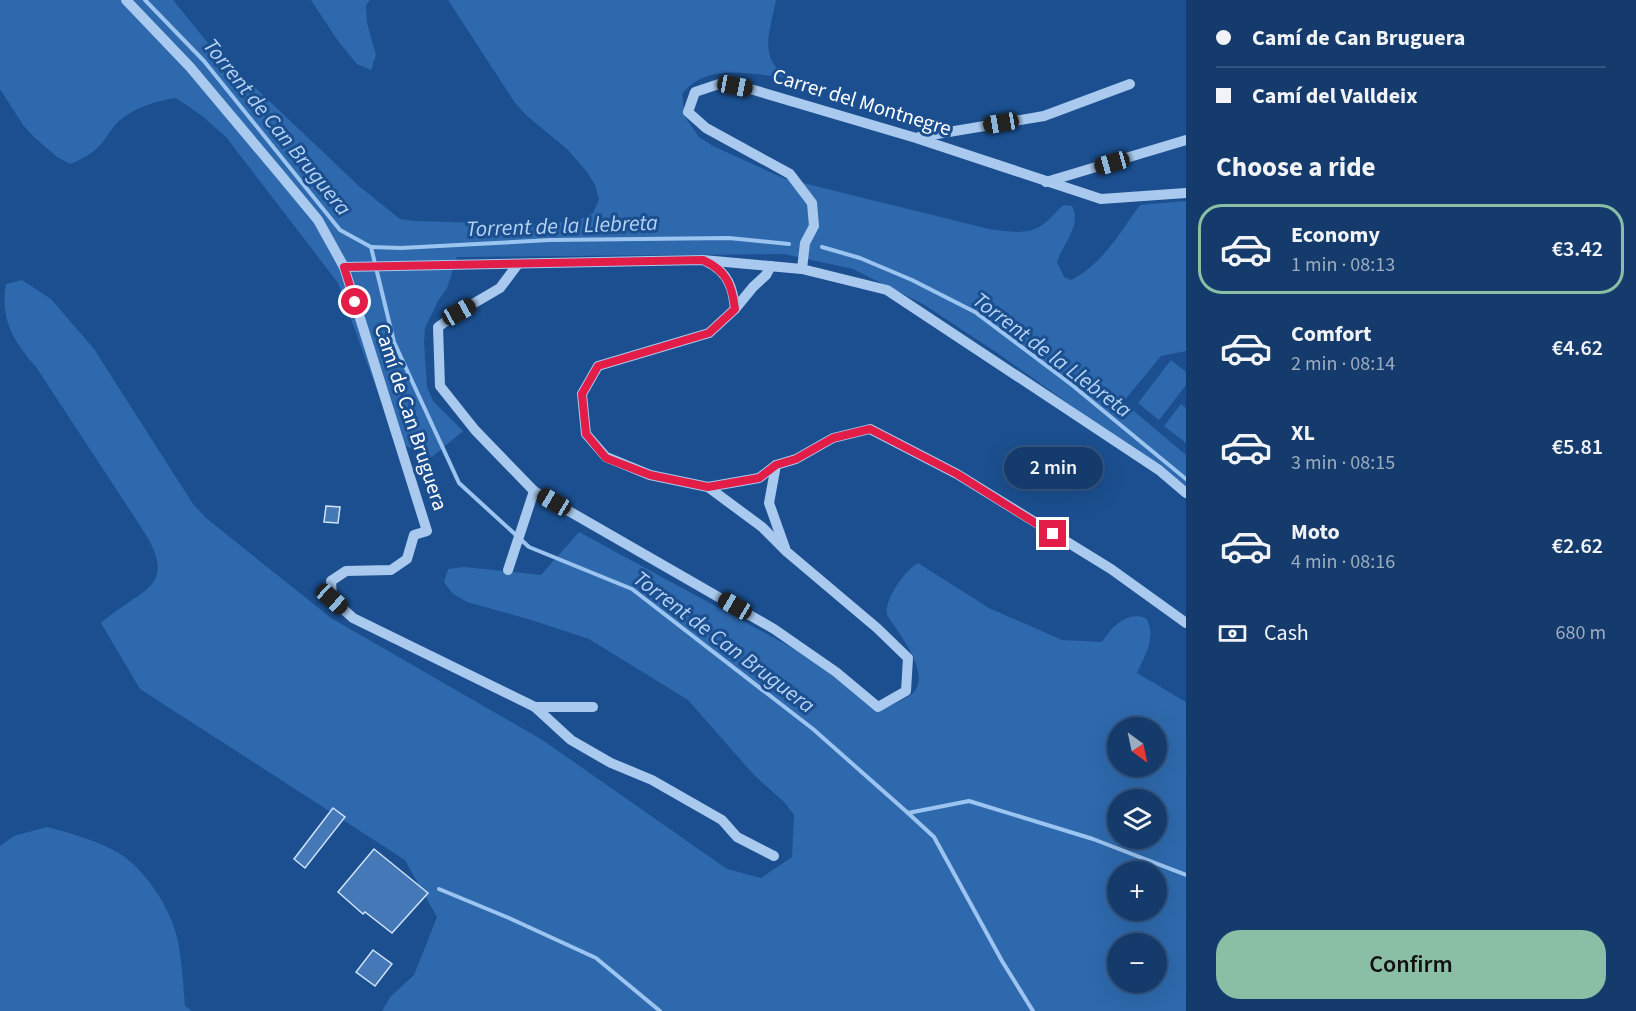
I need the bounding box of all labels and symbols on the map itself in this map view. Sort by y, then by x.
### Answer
water label: Torrent de Can Bruguera [195,31,359,223]
street label: Carrer del Montnegre [769,61,955,143]
car [716,74,754,98]
car [982,111,1020,135]
car [1092,149,1132,177]
water label: Torrent de la Llebreta [466,207,659,245]
water label: Torrent de la Llebreta [966,284,1138,426]
route start [341,288,368,315]
car [439,295,479,329]
street label: Camí de Can Bruguera [367,320,455,514]
callout: 2 min [1004,447,1102,489]
car [534,485,574,519]
route end [1039,520,1066,547]
water label: Torrent de Can Bruguera [626,563,822,721]
car [313,580,351,618]
car [715,589,755,623]
north arrow [1107,717,1167,777]

